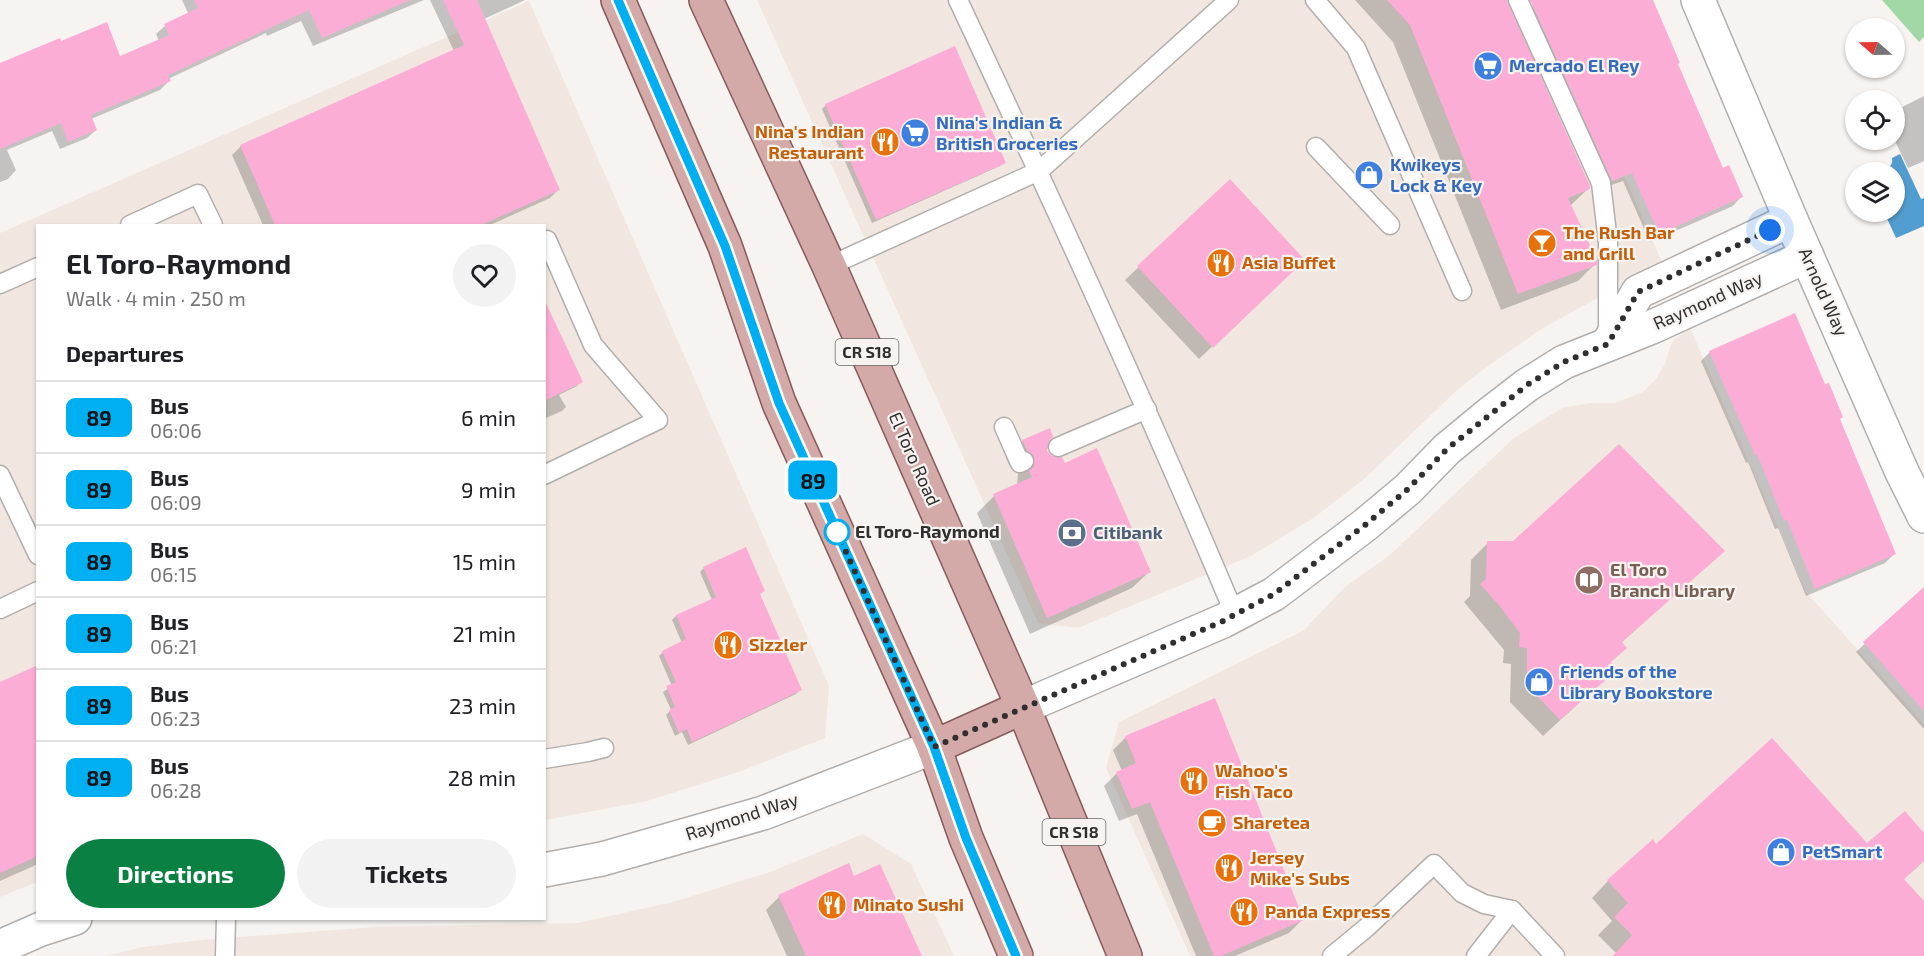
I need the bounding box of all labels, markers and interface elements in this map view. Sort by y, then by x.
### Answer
north arrow [1845,18,1905,78]
map controls [1845,18,1905,222]
supermarket icon: Mercado El Rey [1472,50,1504,82]
place label: Mercado El Rey [1509,54,1640,76]
button: locate [1845,90,1905,150]
place label: Nina's Indian & British Groceries [936,111,1078,154]
supermarket icon: Nina's Indian & British Groceries [899,117,931,149]
place label: Nina's Indian Restaurant [755,120,865,163]
restaurant icon: Nina's Indian Restaurant [869,126,901,158]
place label: Kwikeys Lock & Key [1390,153,1483,196]
shop icon: Kwikeys Lock & Key [1353,159,1385,191]
button: layers [1845,162,1905,222]
your location [1755,215,1785,245]
place label: The Rush Bar and Grill [1563,221,1675,264]
bar icon: The Rush Bar and Grill [1526,227,1558,259]
button: heart [453,244,516,307]
street label: Arnold Way [1795,244,1853,340]
text: El Toro-Raymond [66,246,291,280]
restaurant icon: Asia Buffet [1205,247,1237,279]
place label: Asia Buffet [1242,251,1336,273]
street label: Raymond Way [1650,266,1766,334]
text: Walk · 4 min · 250 m [66,286,246,310]
road number: CR S18 [836,339,898,365]
text: Departures [66,340,184,366]
text: Bus [150,392,189,418]
text: 6 min [461,404,516,430]
text: 89 [86,405,112,430]
street label: El Toro Road [885,408,945,509]
text: 06:06 [150,418,202,442]
line badge: 89 [786,460,840,500]
text: Bus [150,464,189,490]
text: 89 [800,468,826,493]
text: 9 min [461,476,516,502]
text: 89 [86,477,112,502]
text: 06:09 [150,490,202,514]
bank icon: Citibank [1056,517,1088,549]
marker: El Toro-Raymond [824,519,850,545]
place label: El Toro-Raymond [855,520,1000,542]
place label: Citibank [1093,521,1163,543]
text: Bus [150,536,189,562]
text: 15 min [453,548,516,574]
text: 89 [86,549,112,574]
place label: El Toro Branch Library [1610,558,1736,601]
text: 06:15 [150,562,197,586]
library icon: El Toro Branch Library [1573,564,1605,596]
text: Bus [150,608,189,634]
text: 21 min [452,620,516,646]
text: 89 [86,621,112,646]
restaurant icon: Sizzler [712,629,744,661]
place label: Sizzler [749,633,808,655]
text: 06:21 [150,634,197,658]
place label: Friends of the Library Bookstore [1560,660,1713,703]
shop icon: Friends of the Library Bookstore [1523,666,1555,698]
text: Bus [150,680,189,706]
text: 23 min [449,692,516,718]
text: 89 [86,693,112,718]
text: 06:23 [150,706,201,730]
text: Bus [150,752,189,778]
place label: Wahoo's Fish Taco [1215,759,1293,802]
text: 28 min [448,764,516,790]
text: 89 [86,765,112,790]
restaurant icon: Wahoo's Fish Taco [1178,765,1210,797]
text: 06:28 [150,778,202,802]
street label: Raymond Way [682,787,801,845]
cafe icon: Sharetea [1196,807,1228,839]
place label: Sharetea [1233,811,1310,833]
road number: CR S18 [1042,819,1106,845]
shop icon: PetSmart [1765,836,1797,868]
button: Directions [66,839,285,908]
button: Tickets [297,839,516,908]
place label: PetSmart [1802,840,1883,862]
place label: Jersey Mike's Subs [1250,846,1350,889]
restaurant icon: Jersey Mike's Subs [1213,852,1245,884]
restaurant icon: Minato Sushi [816,889,848,921]
place label: Minato Sushi [853,893,964,915]
restaurant icon: Panda Express [1228,896,1260,928]
place label: Panda Express [1265,900,1390,922]

